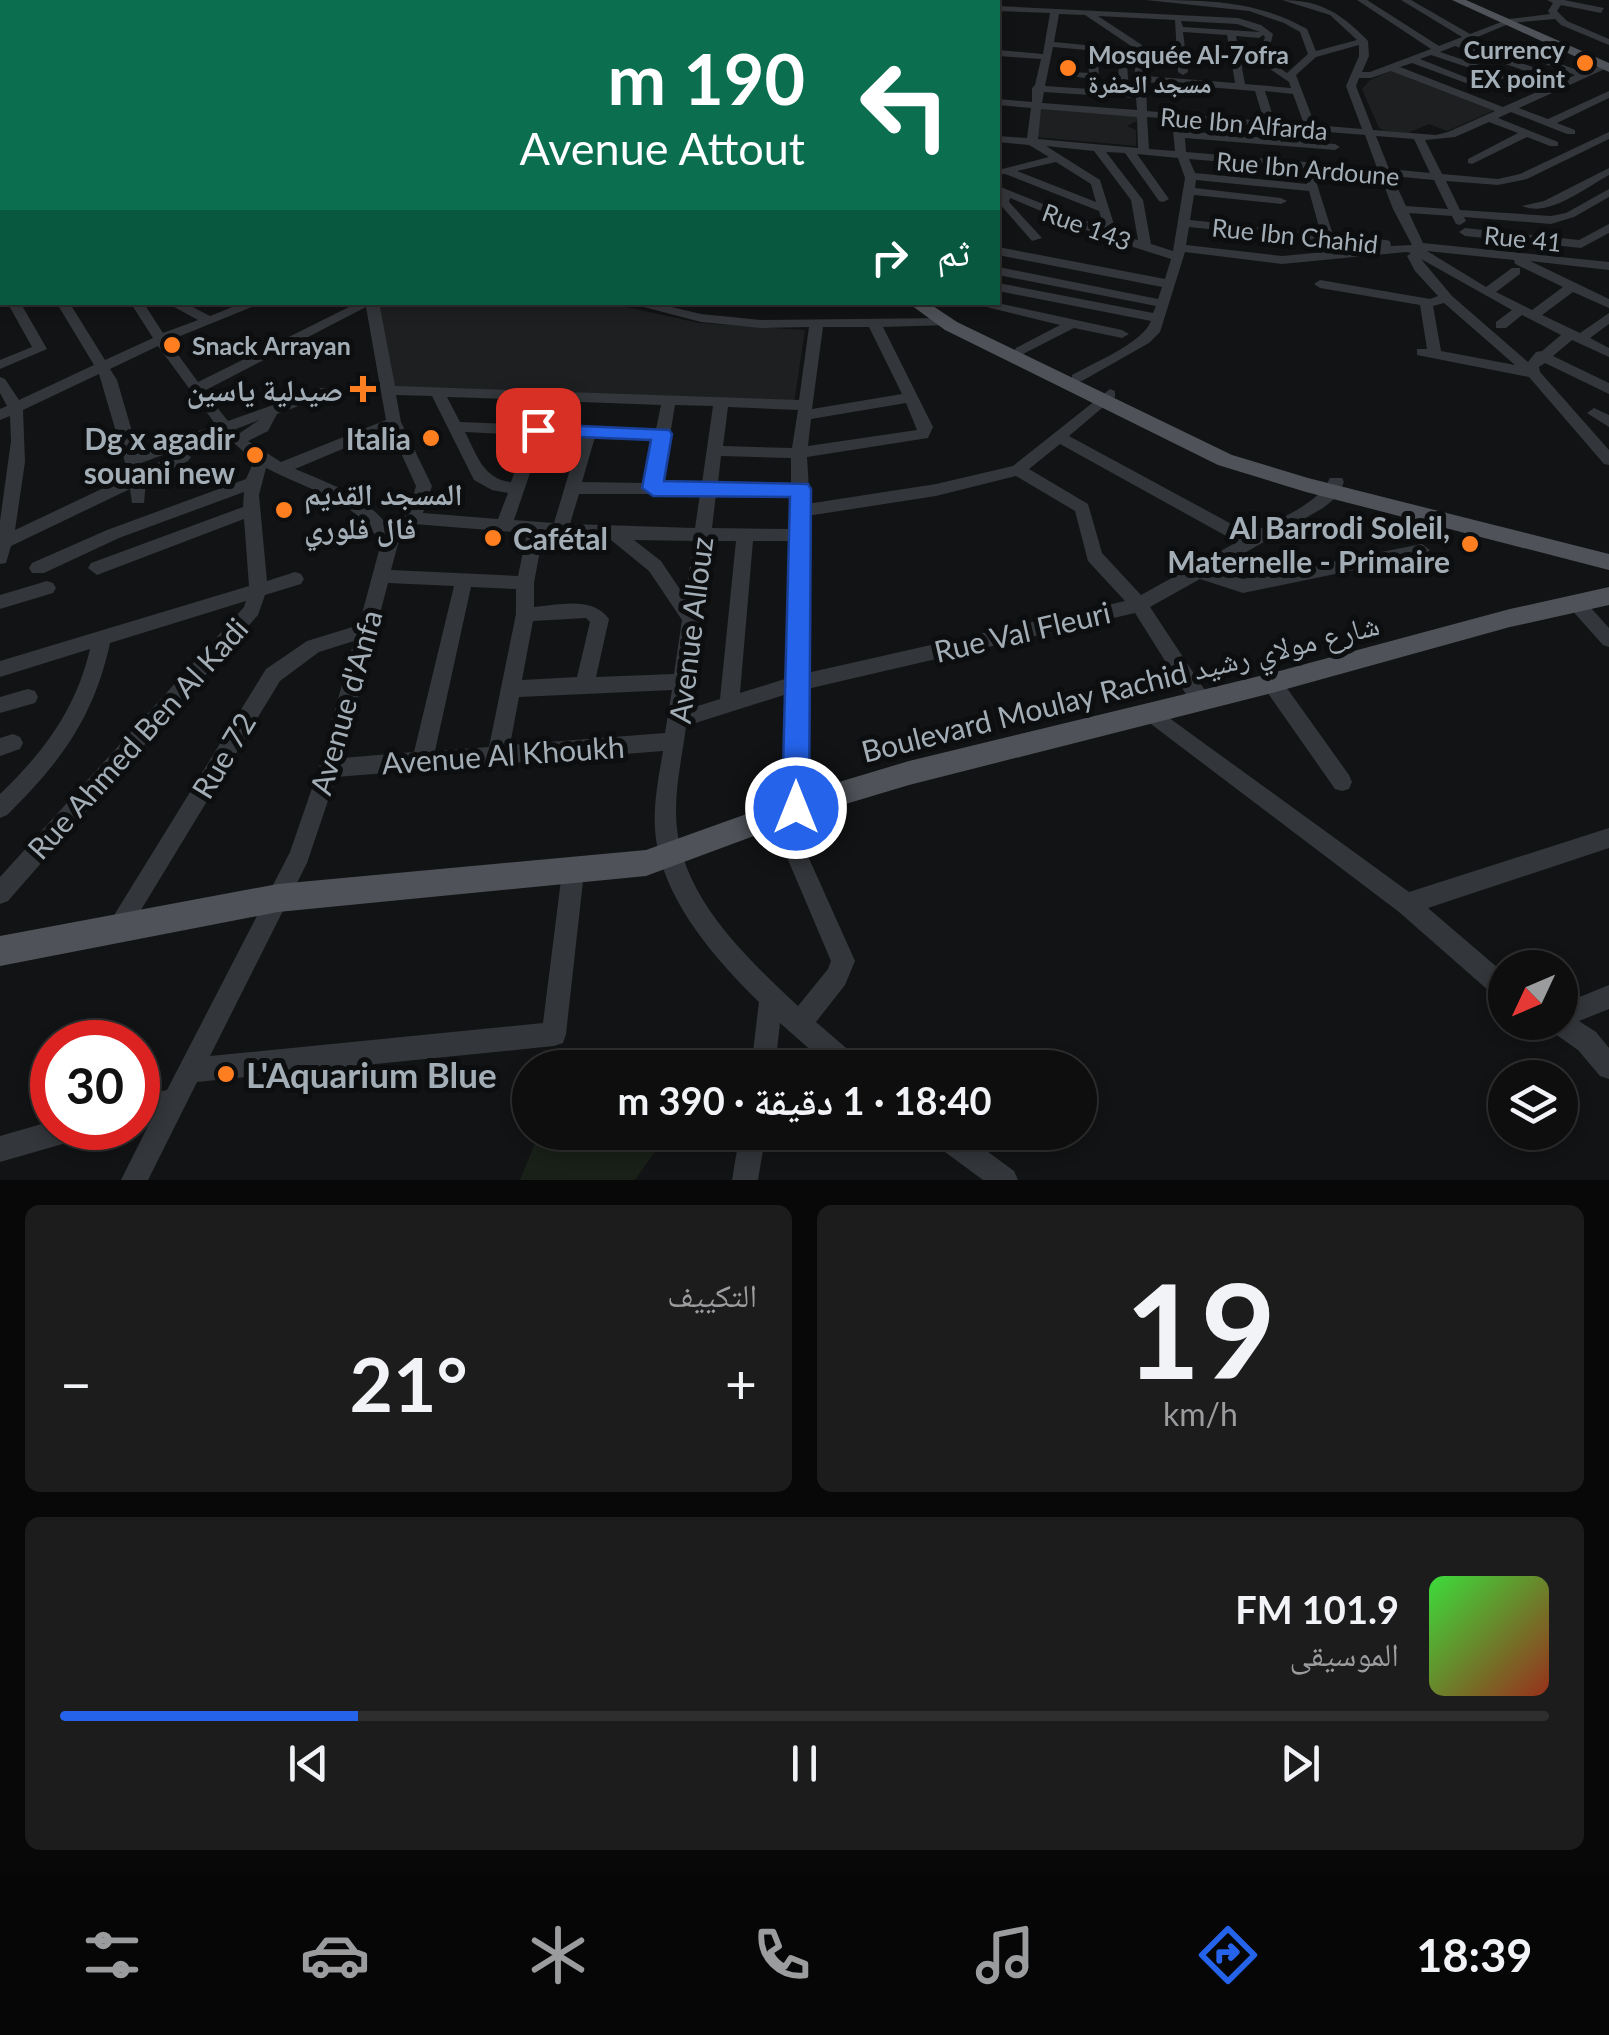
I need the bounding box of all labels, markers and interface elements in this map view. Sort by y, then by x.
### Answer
place label: Currency EX point [1464,34,1566,93]
text: 190 m [608,36,805,120]
place label: Mosquée Al-7ofra مسجد الحفرة [1088,39,1289,98]
icon: left [840,40,970,170]
marker: Currency EX point [1574,52,1596,74]
marker: Mosquée Al-7ofra مسجد الحفرة [1057,57,1079,79]
street label: Rue Ibn Alfarda [1159,101,1329,145]
text: Avenue Attout [520,121,805,175]
street label: Rue Ibn Ardoune [1215,145,1401,191]
street label: Rue 143 [1039,196,1135,256]
street label: Rue Ibn Chahid [1210,211,1380,259]
street label: Rue 41 [1483,219,1563,257]
text: ثم [937,228,970,274]
icon: right [862,230,917,285]
place label: Snack Arrayan [192,330,351,360]
marker: Snack Arrayan [161,334,183,356]
place label: صيدلية ياسين [187,371,343,409]
marker: صيدلية ياسين [352,378,374,400]
pin [496,388,581,473]
icon: arrive [511,403,566,458]
place label: Dg x agadir souani new [84,420,236,490]
place label: Italia [346,420,411,456]
marker: Italia [420,427,442,449]
marker: Dg x agadir souani new [244,444,266,466]
place label: المسجد القديم فال فلوري [304,475,463,552]
marker: المسجد القديم فال فلوري [273,499,295,521]
place label: Al Barrodi Soleil, Maternelle - Primaire [1167,509,1450,579]
place label: Cafétal [513,520,608,556]
marker: Cafétal [482,527,504,549]
marker: Al Barrodi Soleil, Maternelle - Primaire [1459,533,1481,555]
street label: Avenue Allouz [661,535,719,725]
street label: Rue Val Fleuri [930,593,1114,669]
street label: Boulevard Moulay Rachid شارع مولاي رشيد [857,605,1384,776]
street label: Avenue d'Anfa [301,606,389,798]
street label: Rue Ahmed Ben Al Kadi [19,610,255,866]
street label: Rue 72 [184,706,262,804]
street label: Avenue Al Khoukh [380,728,626,780]
position arrow [744,756,848,860]
north arrow [1488,950,1578,1040]
map controls [1488,950,1578,1150]
speed limit sign: 30 [30,1020,160,1150]
place label: L'Aquarium Blue [246,1053,497,1095]
button: layers [1488,1060,1578,1150]
marker: L'Aquarium Blue [215,1063,237,1085]
text: 18:40 · 1 دقيقة · 390 m [617,1077,992,1123]
text: 19 [1125,1251,1276,1407]
text: التكييف [667,1275,757,1314]
text: 21° [349,1338,468,1428]
text: − [60,1350,92,1416]
text: + [725,1350,757,1416]
text: km/h [1163,1394,1238,1433]
text: 101.9 FM [1235,1586,1399,1632]
text: الموسيقى [1289,1634,1399,1673]
icon: previous [281,1736,336,1791]
icon: pause [777,1736,832,1791]
icon: next [1273,1736,1328,1791]
icon: filters [77,1920,147,1990]
icon: car [300,1920,370,1990]
icon: climate [523,1920,593,1990]
icon: phone [747,1920,817,1990]
icon: music [970,1920,1040,1990]
icon: directions [1193,1920,1263,1990]
text: 18:39 [1416,1928,1532,1982]

